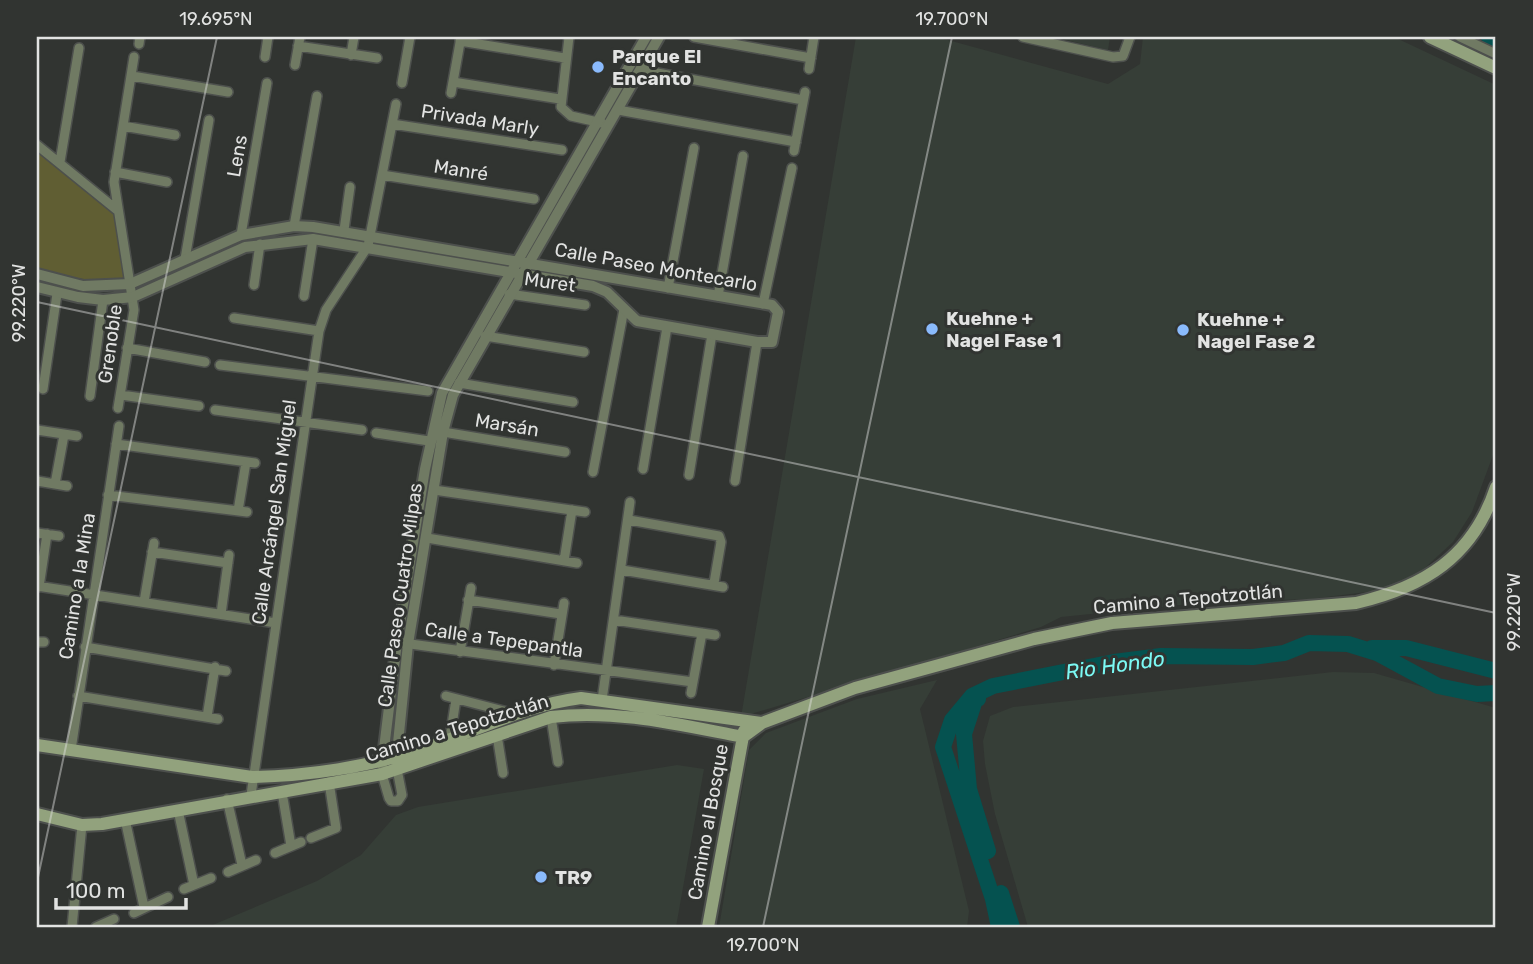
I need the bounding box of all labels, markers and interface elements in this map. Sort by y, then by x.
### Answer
text: 19.695°N [179,8,253,30]
text: 19.700°N [916,8,988,30]
place label: Parque El Encanto [612,45,701,90]
marker: Parque El Encanto [590,59,606,75]
street label: Privada Marly [419,99,541,141]
street label: Lens [222,133,252,179]
street label: Manré [432,154,490,186]
street label: Calle Paseo Montecarlo [553,238,759,296]
text: 99.220°W [8,264,30,342]
street label: Muret [523,267,578,297]
street label: Grenoble [93,303,127,385]
place label: Kuehne + Nagel Fase 1 [946,307,1062,352]
place label: Kuehne + Nagel Fase 2 [1197,308,1315,353]
marker: Kuehne + Nagel Fase 1 [924,321,940,337]
marker: Kuehne + Nagel Fase 2 [1175,322,1191,338]
street label: Calle Arcángel San Miguel [247,398,301,626]
street label: Marsán [473,409,541,441]
street label: Calle Paseo Cuatro Milpas [373,481,427,709]
street label: Camino a la Mina [54,511,100,661]
text: 99.220°W [1503,573,1525,651]
street label: Camino a Tepotzotlán [1092,579,1284,619]
street label: Calle a Tepepantla [423,617,585,663]
water label: Rio Hondo [1064,646,1166,684]
street label: Camino a Tepotzotlán [363,689,551,767]
street label: Camino al Bosque [683,742,733,902]
scale bar [56,866,186,910]
place label: TR9 [555,866,592,889]
marker: TR9 [533,869,549,885]
text: 100 m [66,878,125,903]
text: 19.700°N [727,934,799,956]

